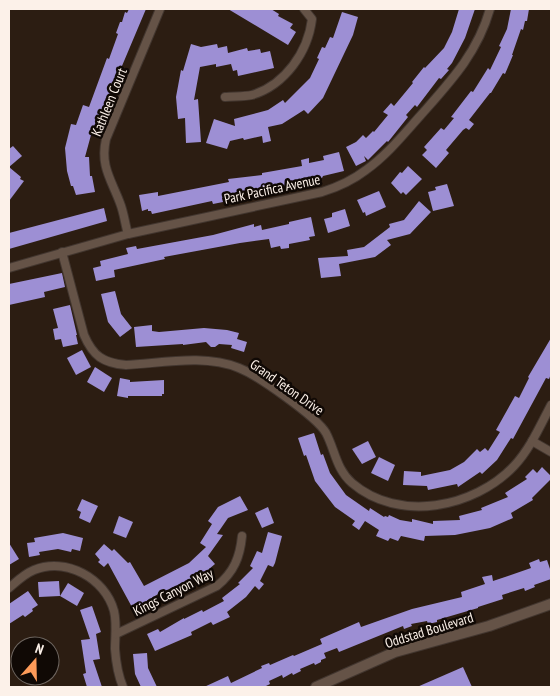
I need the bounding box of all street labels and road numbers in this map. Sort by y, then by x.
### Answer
street label: Kathleen Court [87,65,131,139]
street label: Park Pacifica Avenue [222,170,322,208]
street label: Grand Teton Drive [247,355,328,419]
street label: Kings Canyon Way [130,564,217,620]
street label: Oddstad Boulevard [383,608,475,652]

